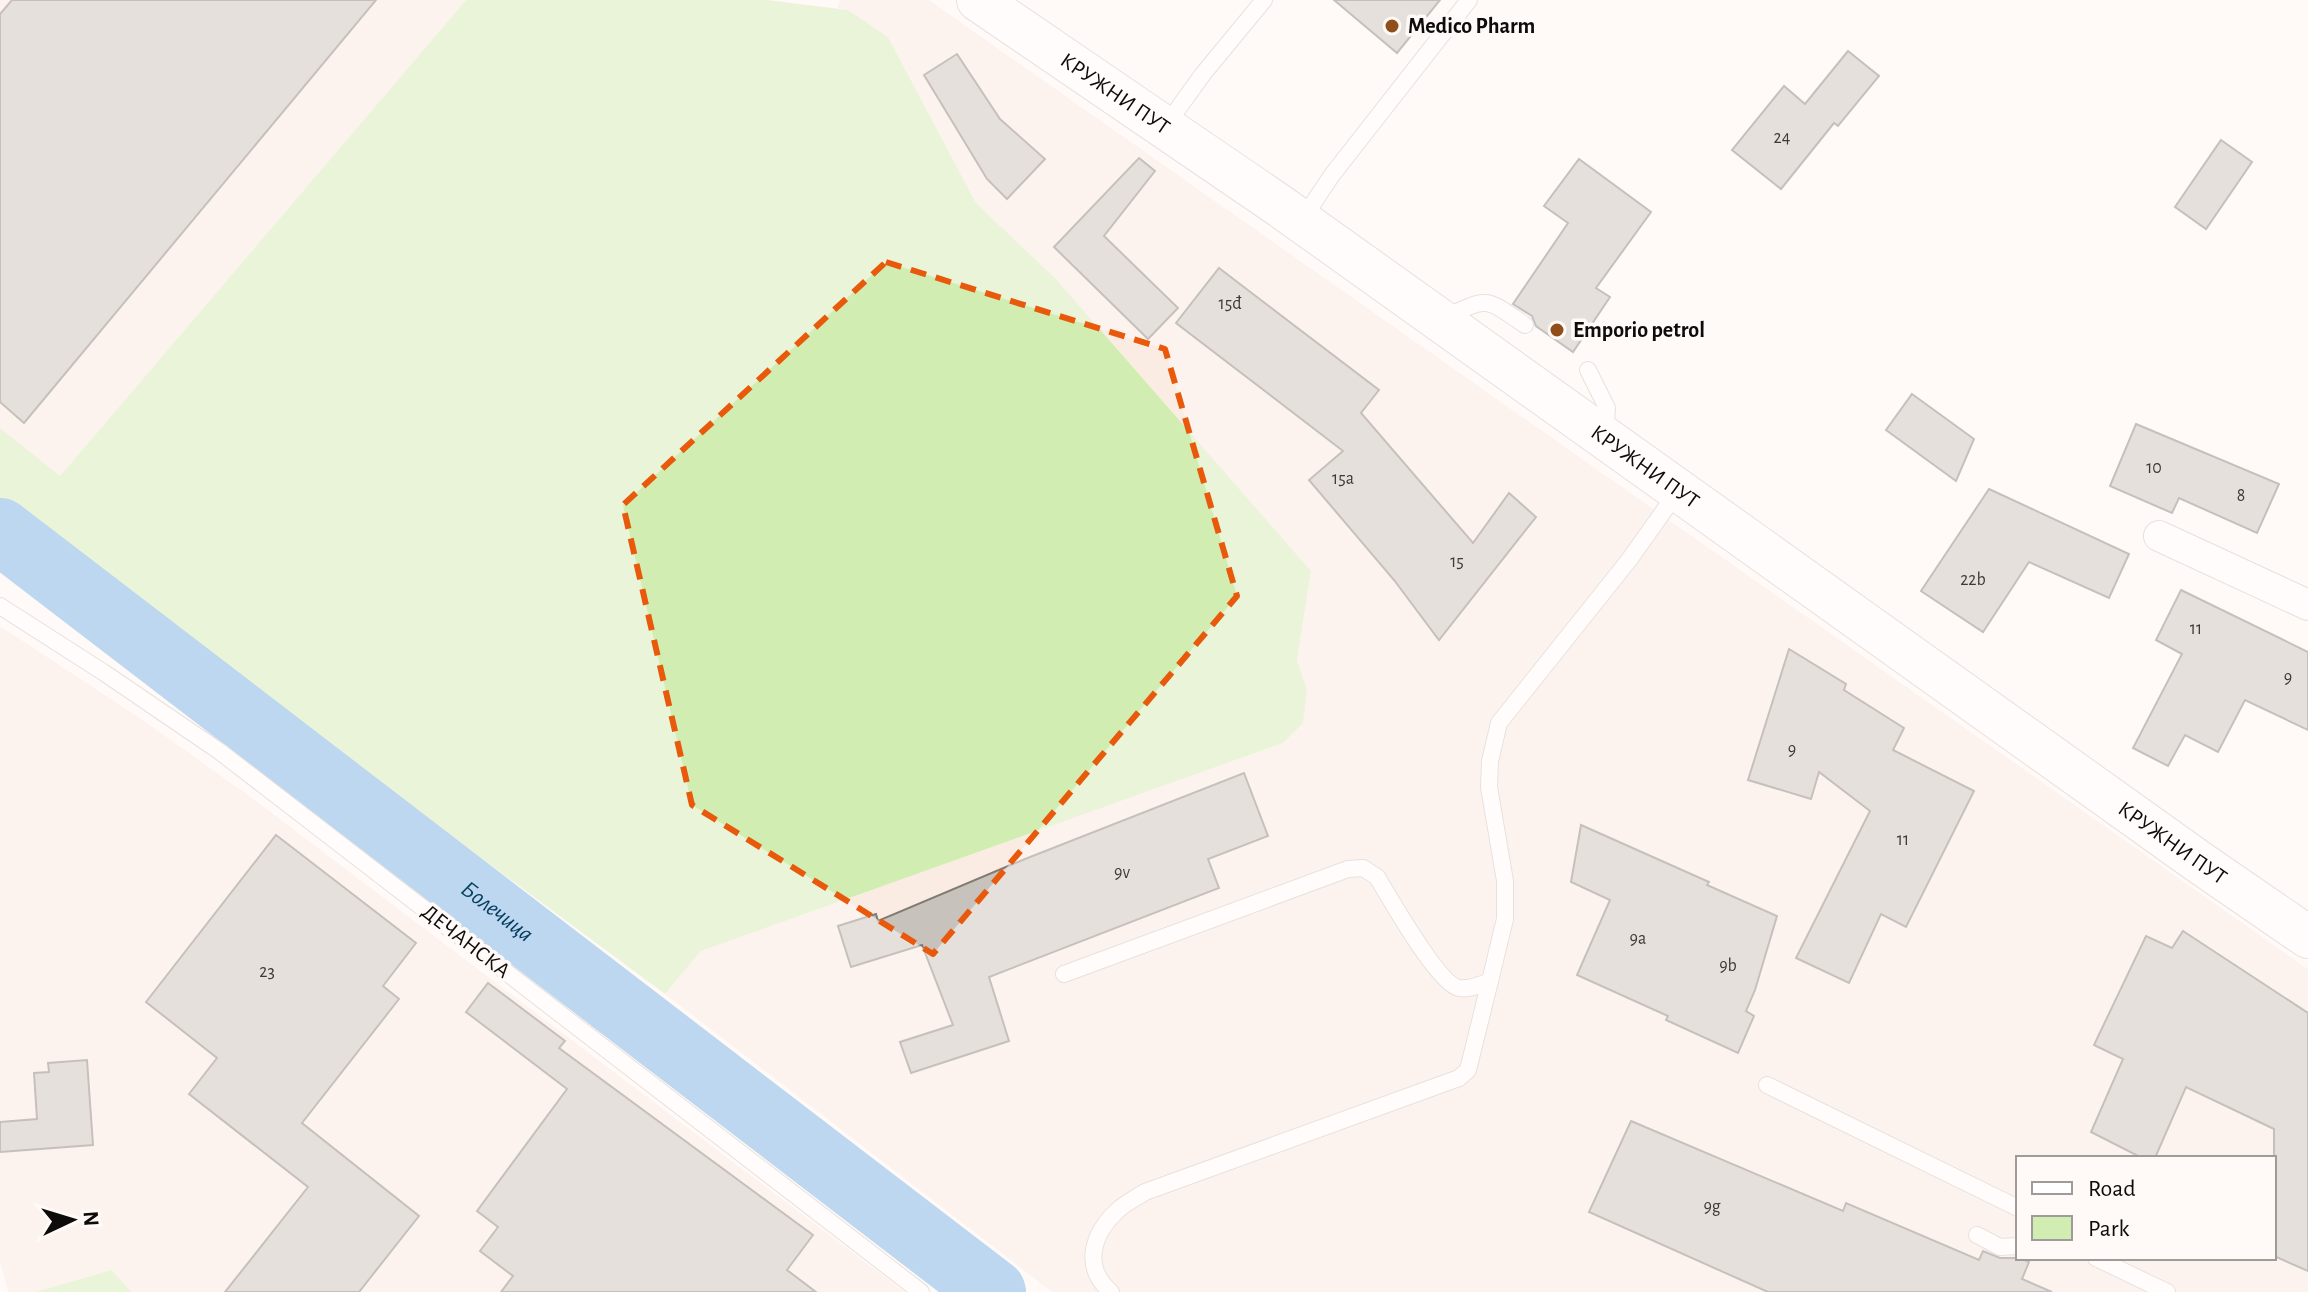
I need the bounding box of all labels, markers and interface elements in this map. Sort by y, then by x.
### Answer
place label: Medico Pharm [1408,15,1535,37]
marker: Medico Pharm [1383,17,1401,35]
street label: КРУЖНИ ПУТ [1056,49,1174,139]
house number: 24 [1774,129,1791,147]
house number: 15đ [1218,295,1242,313]
place label: Emporio petrol [1573,319,1705,341]
marker: Emporio petrol [1548,321,1566,339]
street label: КРУЖНИ ПУТ [1587,421,1704,513]
house number: 10 [2146,459,2162,477]
house number: 15a [1332,470,1354,488]
house number: 8 [2237,487,2245,505]
house number: 15 [1450,553,1464,571]
house number: 22b [1960,571,1986,589]
house number: 11 [2190,620,2202,638]
house number: 9 [2284,669,2292,687]
house number: 9 [1788,741,1796,759]
street label: КРУЖНИ ПУТ [2114,797,2231,889]
house number: 11 [1897,831,1909,849]
house number: 9v [1114,864,1130,882]
water label: Болечица [456,877,538,947]
street label: ДЕЧАНСКА [418,900,514,982]
house number: 9a [1630,930,1646,948]
house number: 9b [1719,957,1737,975]
house number: 23 [259,963,275,981]
legend [2016,1156,2276,1260]
text: Road [2088,1177,2136,1201]
north arrow [32,1180,112,1260]
house number: 9g [1703,1198,1721,1216]
text: N [79,1210,102,1227]
text: Park [2088,1217,2129,1241]

